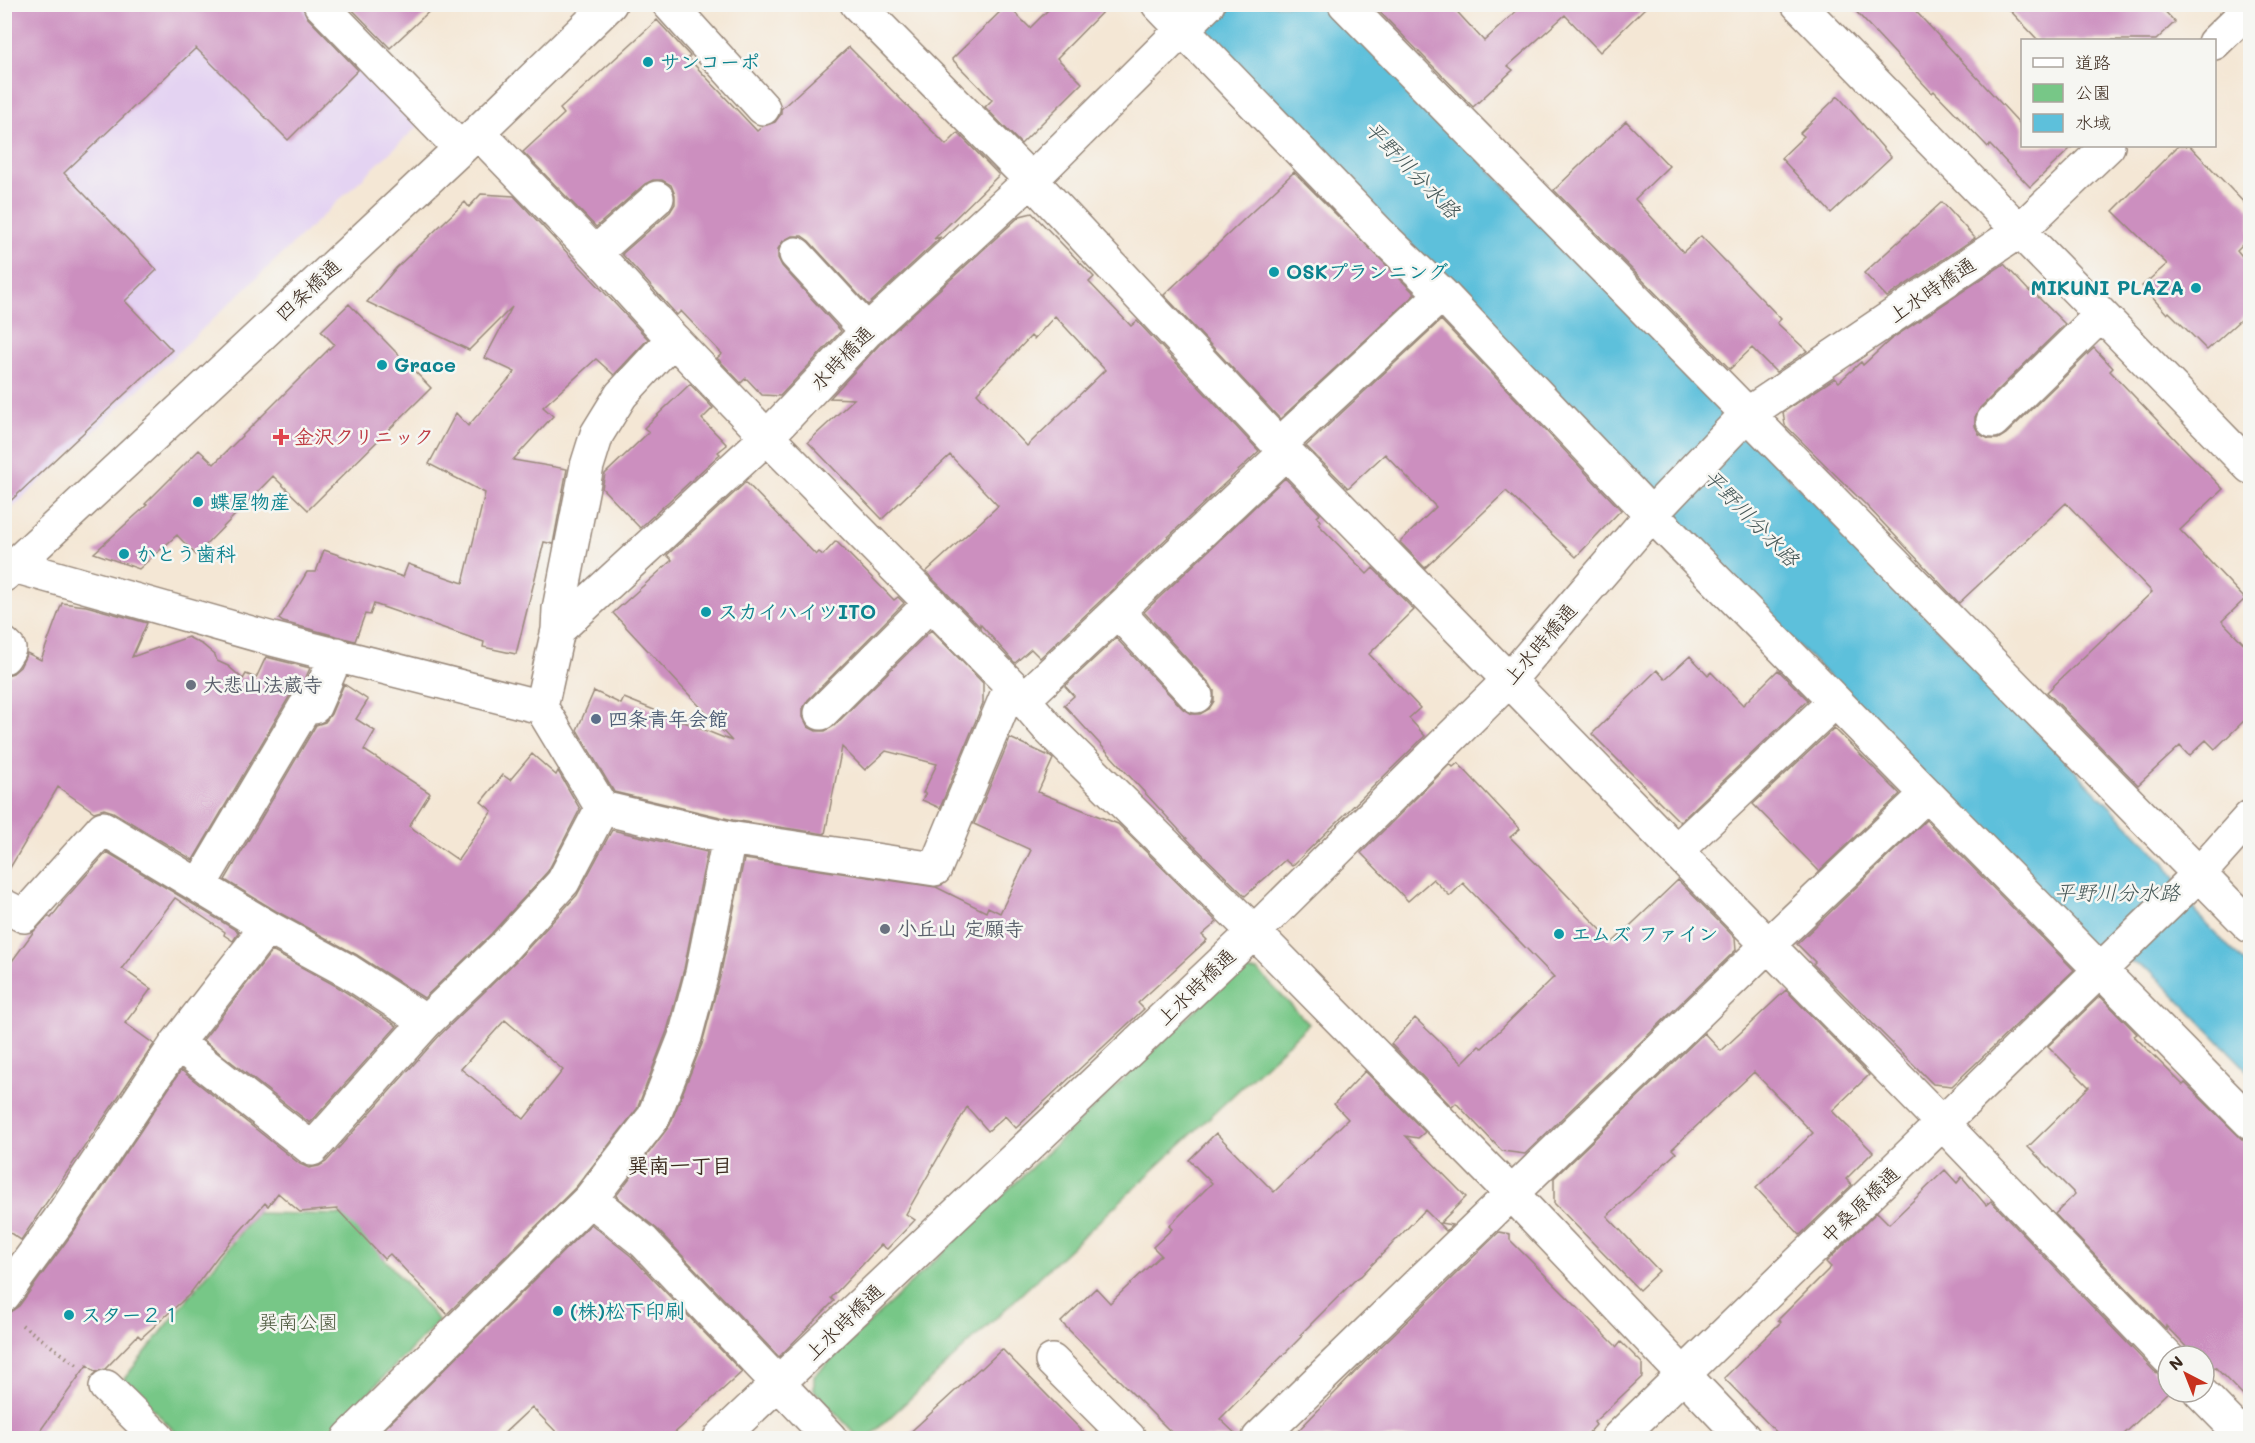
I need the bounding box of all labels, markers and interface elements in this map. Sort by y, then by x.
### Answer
legend [2021,39,2216,147]
place label: サンコーポ [660,48,760,74]
text: 道路 [2075,50,2111,74]
marker: サンコーポ [641,55,655,69]
text: 公園 [2075,80,2111,104]
text: 水域 [2075,110,2111,134]
water label: 平野川分水路 [1360,114,1467,224]
street label: 上水時橋通 [1883,250,1980,328]
street label: 四条橋通 [269,252,345,326]
place label: OSKプランニング [1286,258,1448,284]
marker: OSKプランニング [1267,265,1281,279]
place label: MIKUNI PLAZA [2030,274,2184,300]
marker: MIKUNI PLAZA [2189,281,2203,295]
street label: 水時橋通 [804,320,878,395]
place label: Grace [394,351,456,377]
marker: Grace [375,358,389,372]
place label: 金沢クリニック [294,423,434,449]
marker: 金沢クリニック [272,428,290,446]
water label: 平野川分水路 [1699,462,1806,572]
place label: 蝶屋物産 [210,488,290,514]
marker: 蝶屋物産 [191,495,205,509]
place label: かとう歯科 [136,540,236,566]
marker: かとう歯科 [117,547,131,561]
street label: 上水時橋通 [1497,597,1582,690]
place label: スカイハイツITO [718,598,876,624]
marker: スカイハイツITO [699,605,713,619]
place label: 大悲山法蔵寺 [203,671,323,697]
marker: 大悲山法蔵寺 [184,678,198,692]
place label: 四条青年会館 [608,705,728,731]
marker: 四条青年会館 [589,712,603,726]
water label: 平野川分水路 [2054,878,2181,905]
place label: 小丘山 定願寺 [897,915,1024,941]
place label: エムズ ファイン [1571,920,1718,946]
marker: 小丘山 定願寺 [878,922,892,936]
marker: エムズ ファイン [1552,927,1566,941]
street label: 上水時橋通 [1150,942,1240,1030]
district label: 巽南一丁目 [628,1151,733,1178]
street label: 中桑原橋通 [1814,1160,1904,1248]
street label: 上水時橋通 [798,1277,888,1365]
place label: (株)松下印刷 [570,1297,685,1323]
place label: スター２１ [81,1301,181,1327]
marker: (株)松下印刷 [551,1304,565,1318]
marker: スター２１ [62,1308,76,1322]
park label: 巽南公園 [258,1308,338,1334]
north arrow [2156,1344,2216,1404]
text: N [2164,1351,2187,1374]

